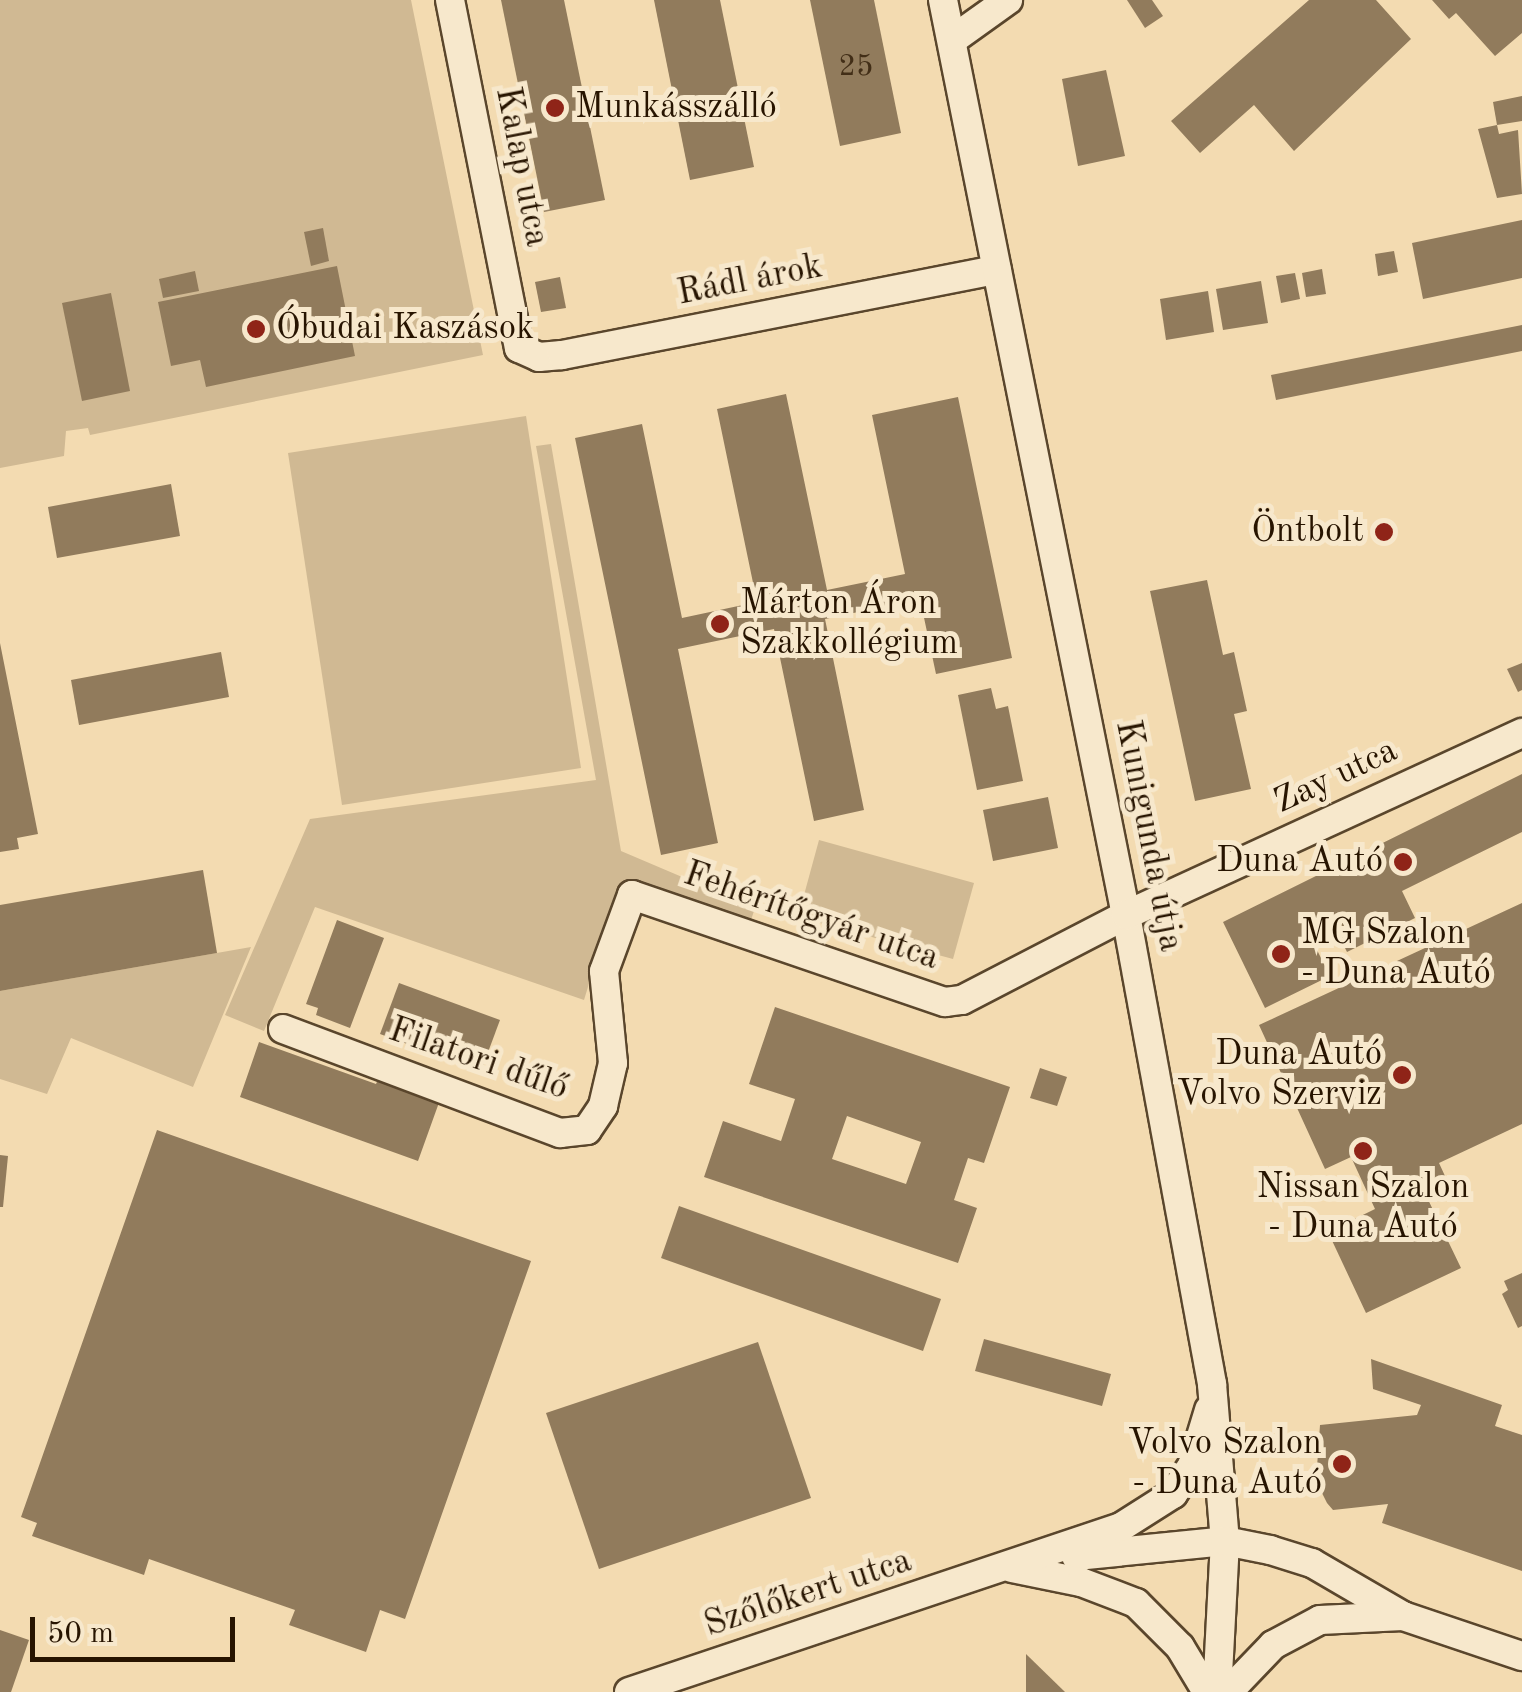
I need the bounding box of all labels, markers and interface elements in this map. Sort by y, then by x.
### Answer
house number: 25 [839,49,873,85]
street label: Kalap utca [485,84,557,250]
place label: Munkásszálló [575,87,777,129]
marker: Munkásszálló [544,97,566,119]
street label: Rádl árok [674,246,826,316]
place label: Óbudai Kaszások [276,308,534,350]
marker: Óbudai Kaszások [245,318,267,340]
place label: Öntbolt [1251,511,1364,553]
marker: Öntbolt [1373,521,1395,543]
place label: Márton Áron Szakkollégium [740,583,958,665]
marker: Márton Áron Szakkollégium [709,613,731,635]
street label: Kunigunda útja [1105,717,1191,955]
street label: Zay utca [1268,730,1404,824]
place label: Duna Autó [1216,841,1383,883]
marker: Duna Autó [1392,851,1414,873]
street label: Fehérítőgyár utca [678,854,944,980]
place label: MG Szalon - Duna Autó [1301,913,1491,995]
marker: MG Szalon - Duna Autó [1270,943,1292,965]
street label: Filatori dűlő [383,1010,573,1110]
place label: Duna Autó Volvo Szerviz [1177,1034,1382,1116]
marker: Duna Autó Volvo Szerviz [1391,1064,1413,1086]
marker: Nissan Szalon - Duna Autó [1352,1140,1374,1162]
place label: Nissan Szalon - Duna Autó [1257,1167,1469,1249]
place label: Volvo Szalon - Duna Autó [1127,1423,1322,1505]
marker: Volvo Szalon - Duna Autó [1331,1453,1353,1475]
street label: Szőlőkert utca [699,1541,917,1647]
scale bar [35,1597,240,1659]
text: 50 m [47,1619,114,1649]

